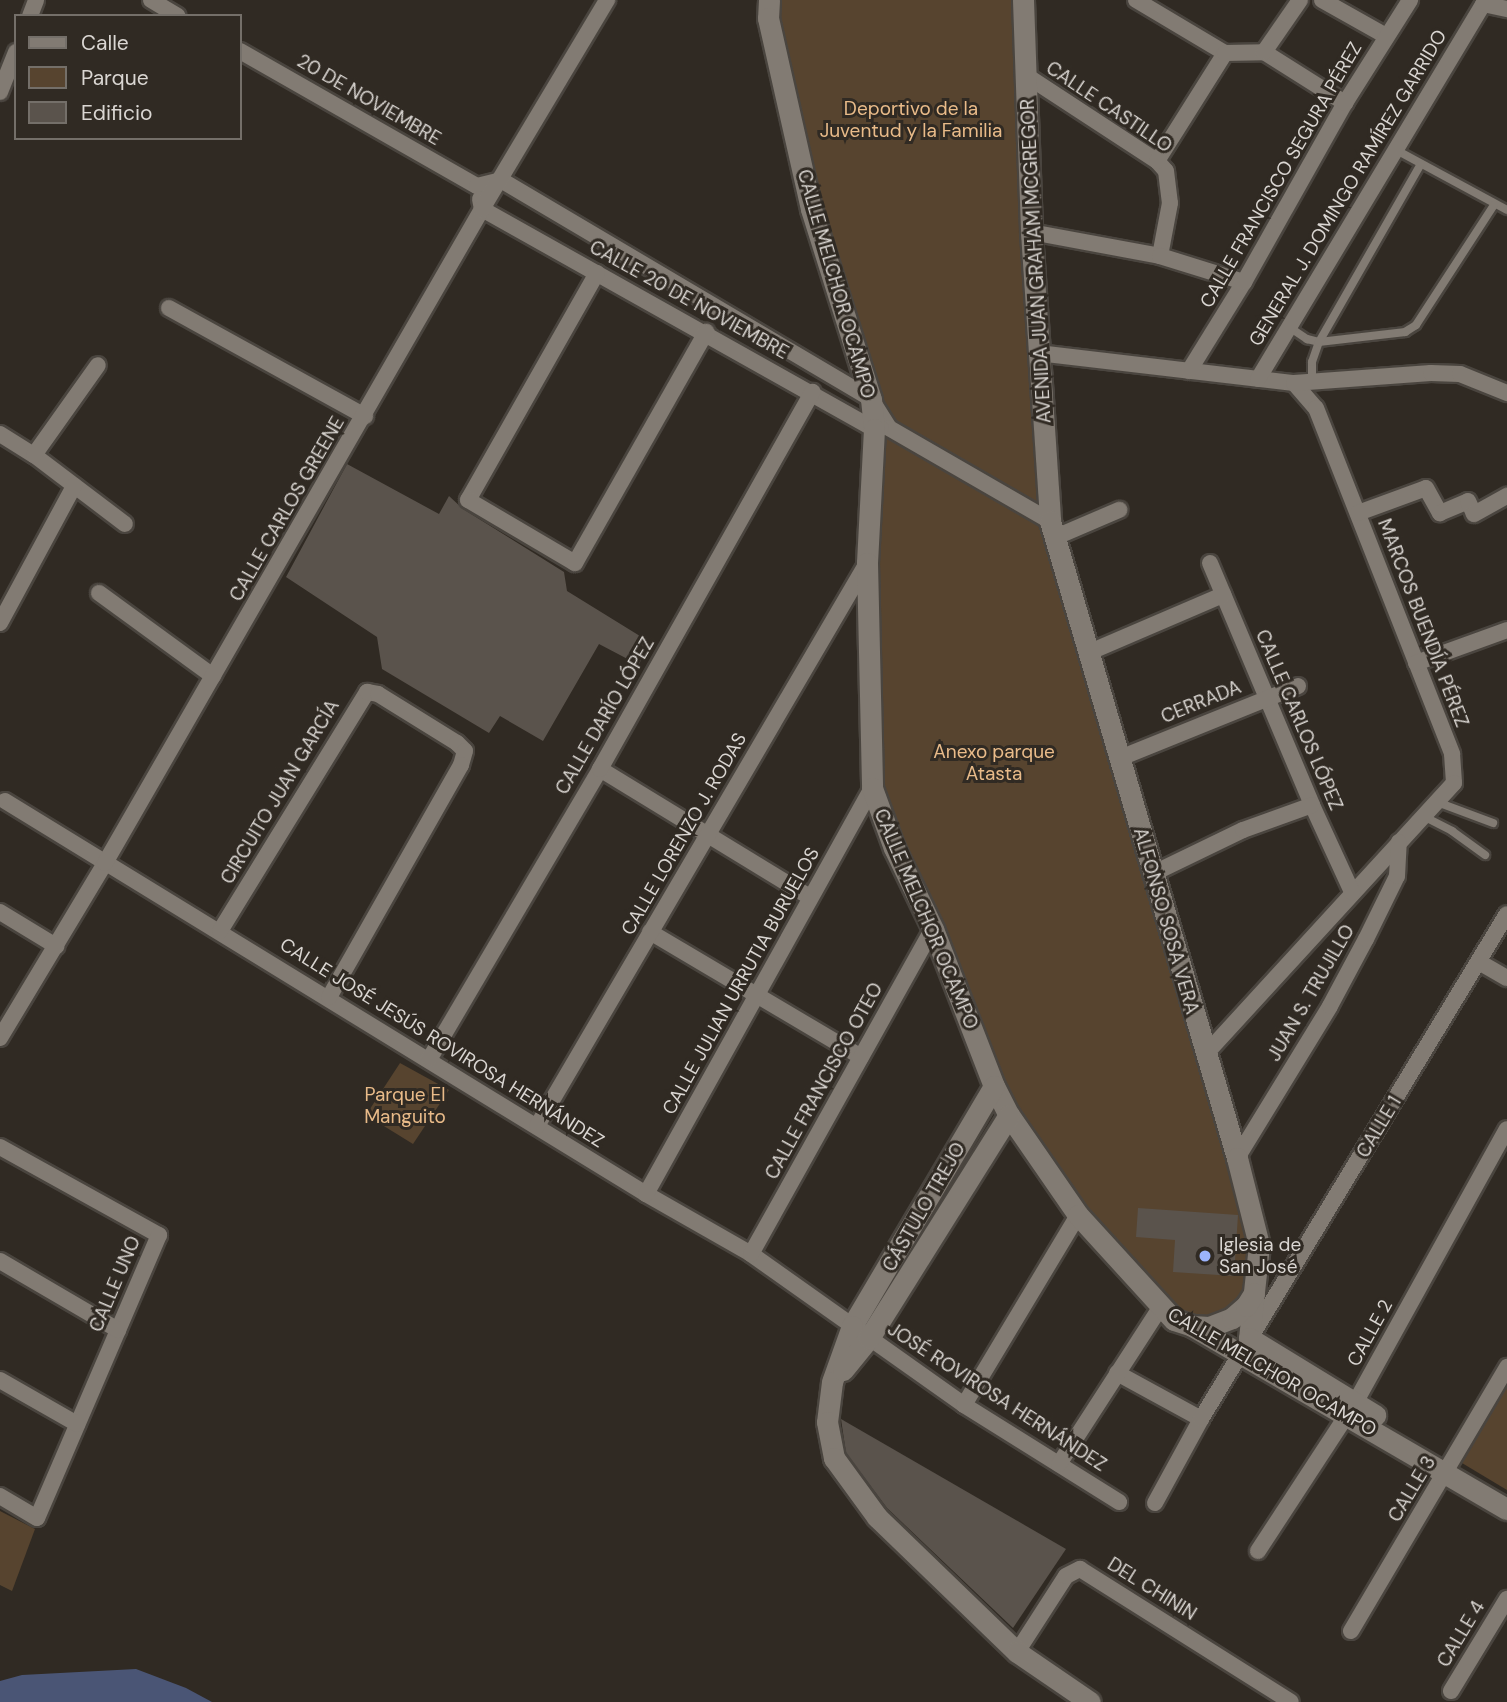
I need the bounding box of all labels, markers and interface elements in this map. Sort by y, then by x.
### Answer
legend [14,14,242,140]
street label: GENERAL J. DOMINGO RAMÍREZ GARRIDO [1244,26,1452,350]
text: Calle [81,29,129,57]
street label: CALLE FRANCISCO SEGURA PÉREZ [1195,38,1367,312]
street label: 20 DE NOVIEMBRE [293,50,445,150]
street label: CALLE CASTILLO [1042,56,1176,158]
text: Parque [81,64,149,92]
park label: Deportivo de la Juventud y la Familia [820,98,1002,142]
street label: AVENIDA JUAN GRAHAM MCGREGOR [1016,98,1056,424]
text: Edificio [81,99,152,127]
street label: CALLE MELCHOR OCAMPO [792,167,880,401]
street label: CALLE 20 DE NOVIEMBRE [585,236,793,364]
street label: CALLE CARLOS GREENE [225,413,349,605]
street label: MARCOS BUENDÍA PÉREZ [1373,516,1473,730]
street label: CALLE CARLOS LÓPEZ [1251,626,1347,814]
street label: CALLE DARÍO LÓPEZ [551,633,659,799]
street label: CERRADA [1158,676,1244,728]
street label: CIRCUITO JUAN GARCÍA [216,696,344,888]
street label: CALLE LORENZO J. RODAS [617,729,751,939]
park label: Anexo parque Atasta [933,741,1055,785]
street label: CALLE MELCHOR OCAMPO [869,805,983,1033]
street label: ALFONSO SOSA VERA [1128,825,1204,1017]
street label: CALLE JULIAN URRUTIA BURUELOS [658,843,824,1119]
street label: JUAN S. TRUJILLO [1263,921,1359,1065]
street label: CALLE JOSÉ JESÚS ROVIROSA HERNÁNDEZ [276,933,608,1153]
street label: CALLE FRANCISCO OTEO [760,979,888,1183]
park label: Parque El Manguito [364,1084,446,1128]
street label: CALLE 1 [1352,1092,1406,1162]
street label: CÁSTULO TREJO [878,1138,970,1276]
street label: CALLE UNO [85,1233,145,1335]
place label: Iglesia de San José [1219,1234,1301,1278]
marker: Iglesia de San José [1197,1248,1213,1264]
street label: CALLE 2 [1342,1296,1398,1370]
street label: CALLE MELCHOR OCAMPO [1164,1303,1380,1441]
street label: JOSÉ ROVIROSA HERNÁNDEZ [883,1318,1111,1476]
street label: CALLE 3 [1383,1452,1441,1526]
street label: DEL CHININ [1103,1553,1201,1625]
street label: CALLE 4 [1432,1597,1490,1671]

